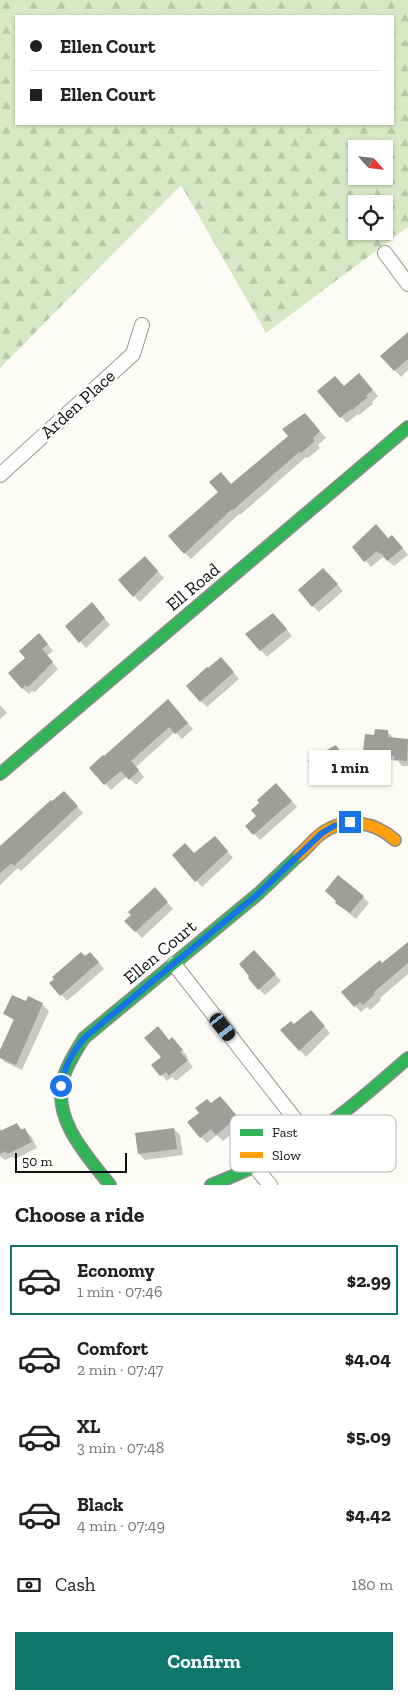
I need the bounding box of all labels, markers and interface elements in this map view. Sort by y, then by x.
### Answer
text: Ellen Court [60,35,155,58]
text: Ellen Court [60,83,155,106]
north arrow [348,140,392,185]
map controls [348,140,393,240]
button: locate [348,195,393,240]
street label: Arden Place [36,365,120,443]
street label: Ell Road [162,558,224,616]
callout: 1 min [309,750,391,784]
text: 1 min [331,758,369,777]
route end [339,811,361,833]
street label: Ellen Court [119,915,201,989]
car [207,1011,238,1043]
route start [50,1075,72,1097]
legend [230,1115,396,1172]
text: Fast [272,1124,299,1141]
text: Slow [272,1147,301,1164]
scale bar [15,1150,128,1173]
text: 50 m [22,1153,53,1170]
text: Choose a ride [15,1201,145,1228]
icon: car [17,1258,62,1303]
text: Economy [77,1259,155,1282]
text: $2.99 [347,1269,391,1292]
text: 1 min · 07:46 [77,1282,162,1301]
icon: car [17,1336,62,1381]
text: Comfort [77,1337,148,1360]
text: $4.04 [345,1347,391,1370]
text: 2 min · 07:47 [77,1360,163,1379]
icon: car [17,1414,62,1459]
text: XL [77,1415,100,1438]
text: $5.09 [346,1425,391,1448]
text: 3 min · 07:48 [77,1438,164,1457]
icon: car [17,1492,62,1537]
text: Black [77,1493,123,1516]
text: $4.42 [345,1503,391,1526]
text: 4 min · 07:49 [77,1516,165,1535]
icon: cash [15,1571,43,1599]
text: Cash [55,1573,95,1596]
text: 180 m [352,1575,393,1594]
button: Confirm [15,1632,393,1690]

